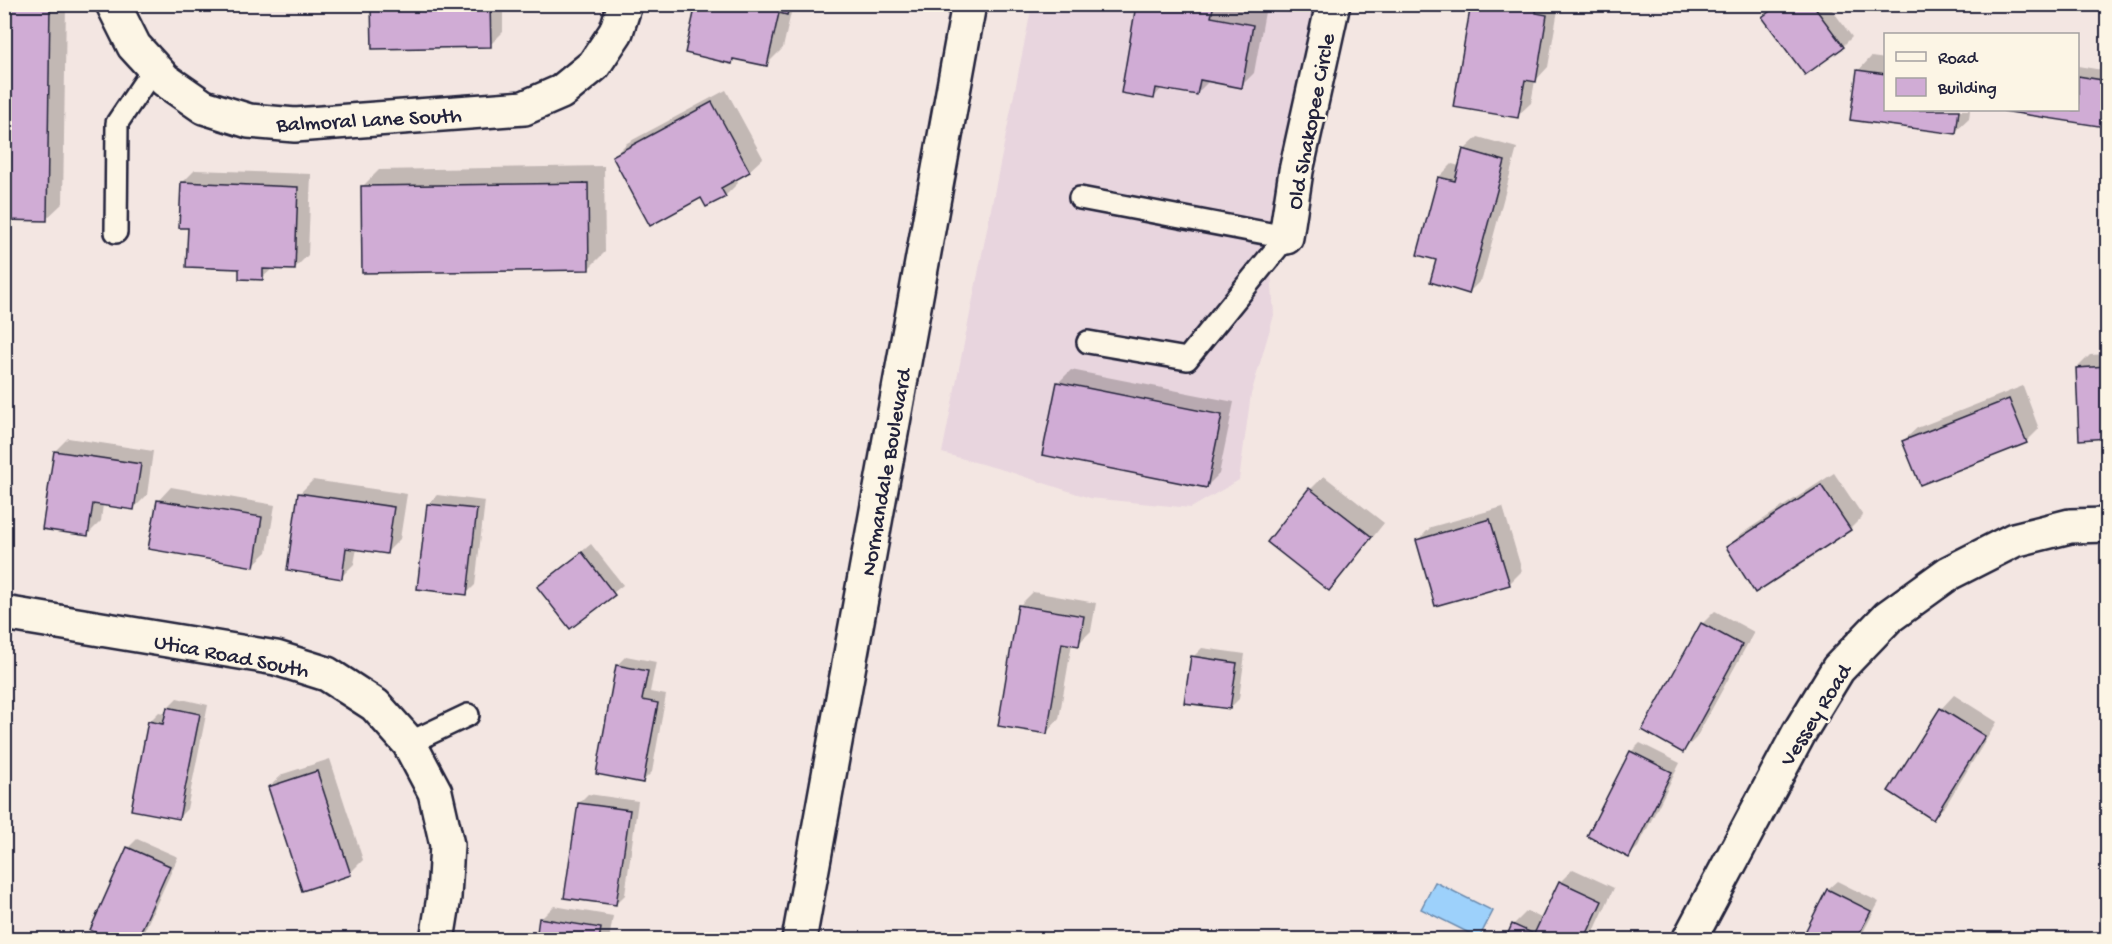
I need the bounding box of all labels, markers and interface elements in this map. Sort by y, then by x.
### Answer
street label: Old Shakopee Circle [1283,31,1343,212]
legend [1884,33,2079,111]
text: Road [1938,49,1979,70]
text: Building [1937,79,1997,100]
street label: Balmoral Lane South [275,104,463,140]
street label: Normandale Boulevard [857,365,919,578]
street label: Utica Road South [152,630,311,686]
street label: Vessey Road [1775,659,1860,773]

